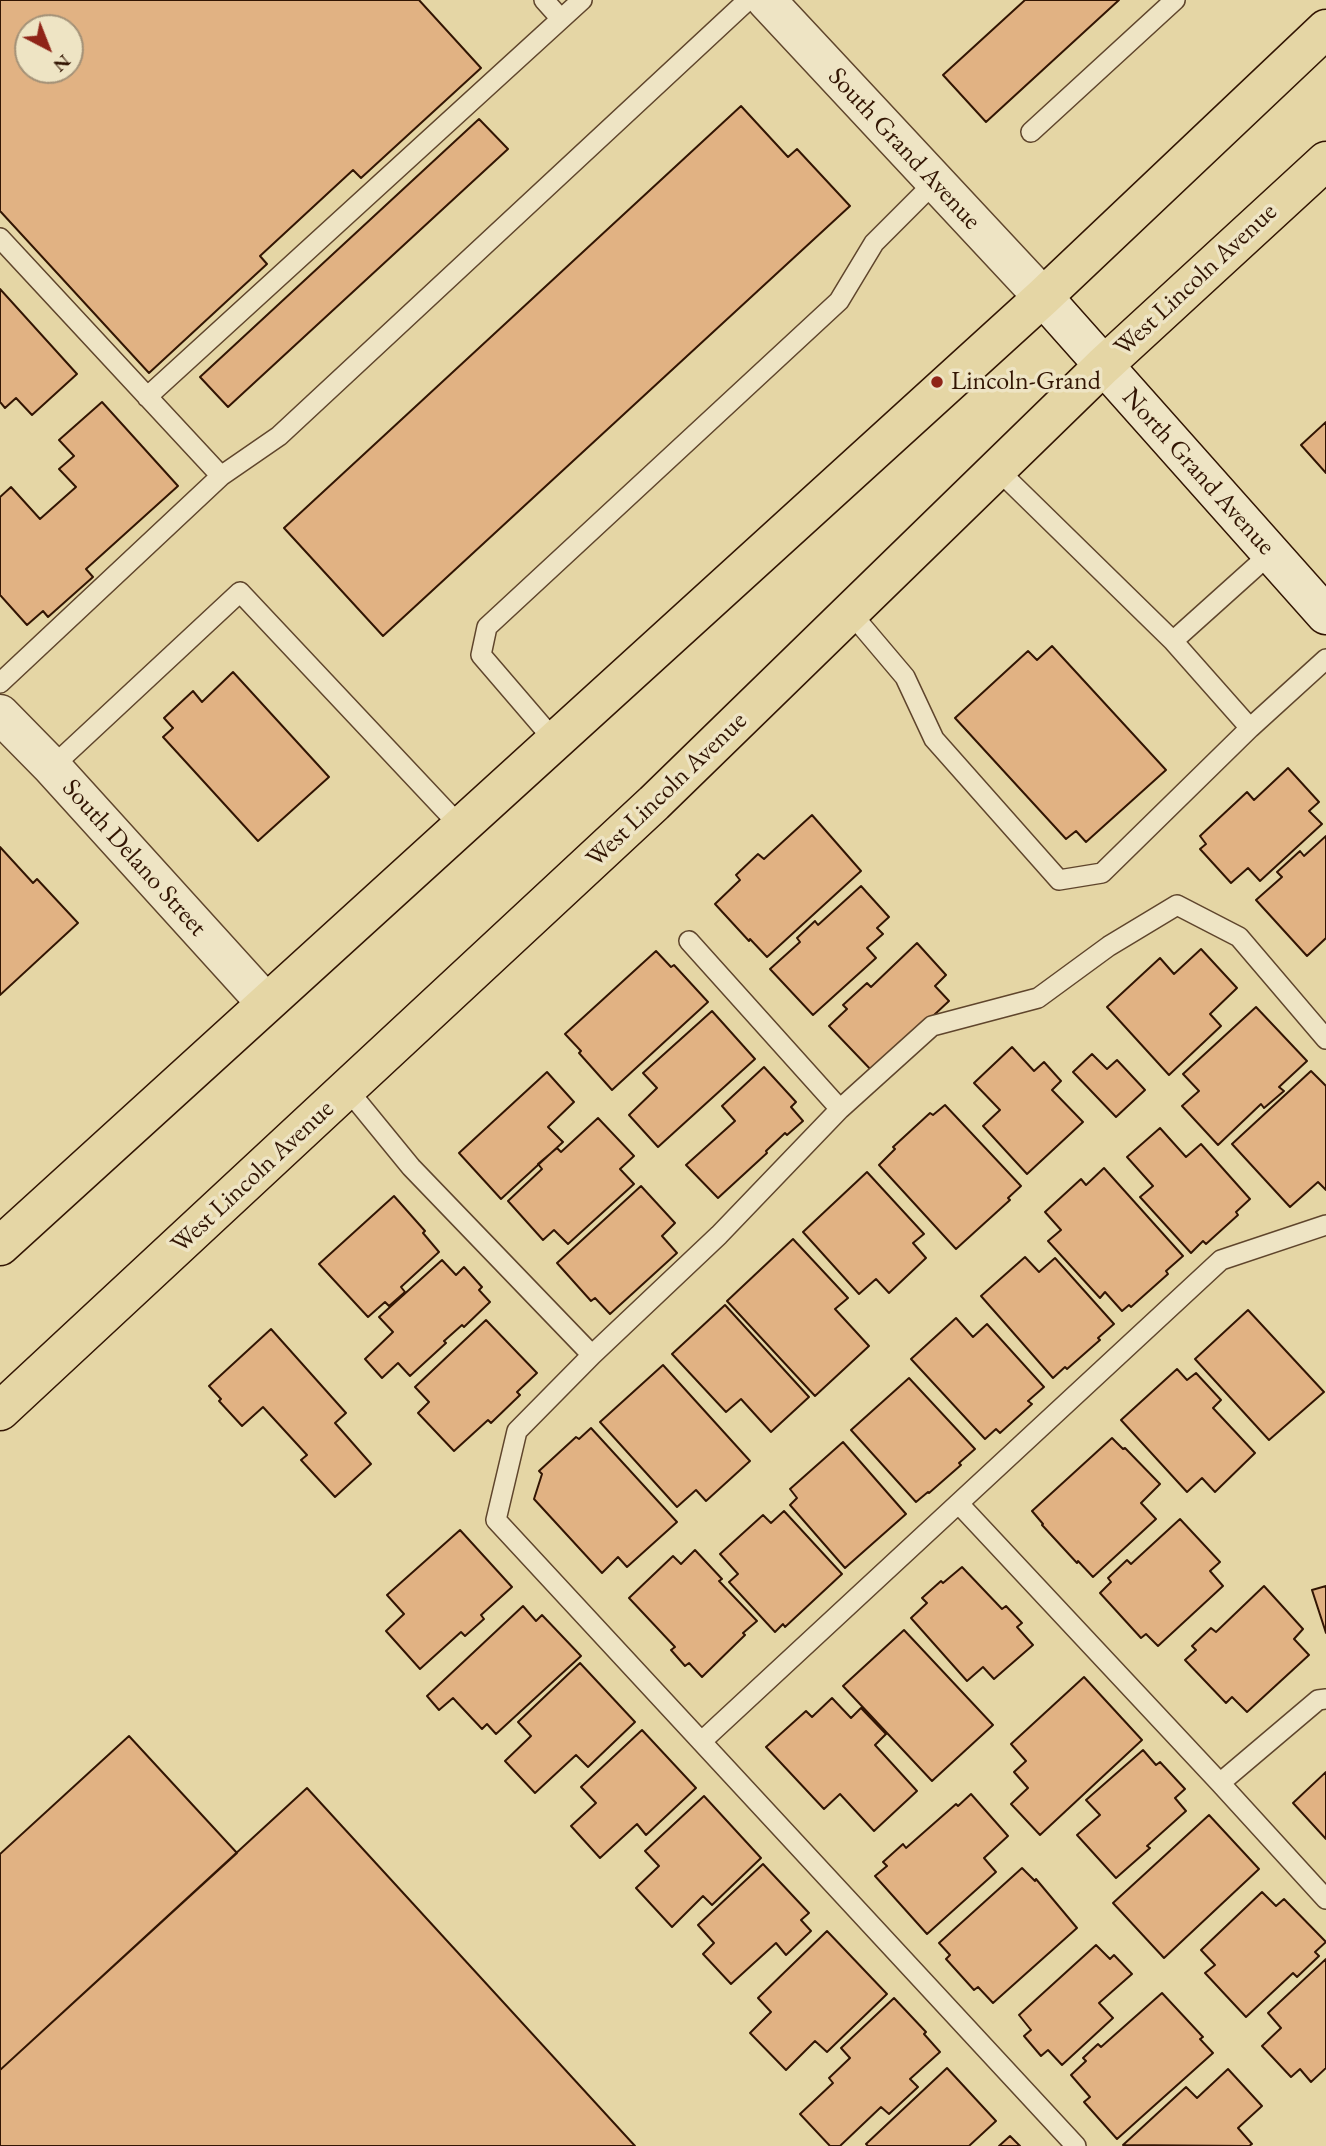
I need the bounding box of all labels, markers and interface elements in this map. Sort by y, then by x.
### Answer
north arrow [14,14,84,84]
text: N [48,49,76,78]
street label: South Grand Avenue [821,62,987,236]
street label: West Lincoln Avenue [1108,197,1284,363]
place label: Lincoln-Grand [951,366,1101,398]
marker: Lincoln-Grand [929,374,945,390]
street label: North Grand Avenue [1115,382,1281,562]
street label: West Lincoln Avenue [580,706,754,874]
street label: South Delano Street [55,773,213,943]
street label: West Lincoln Avenue [165,1094,341,1260]

